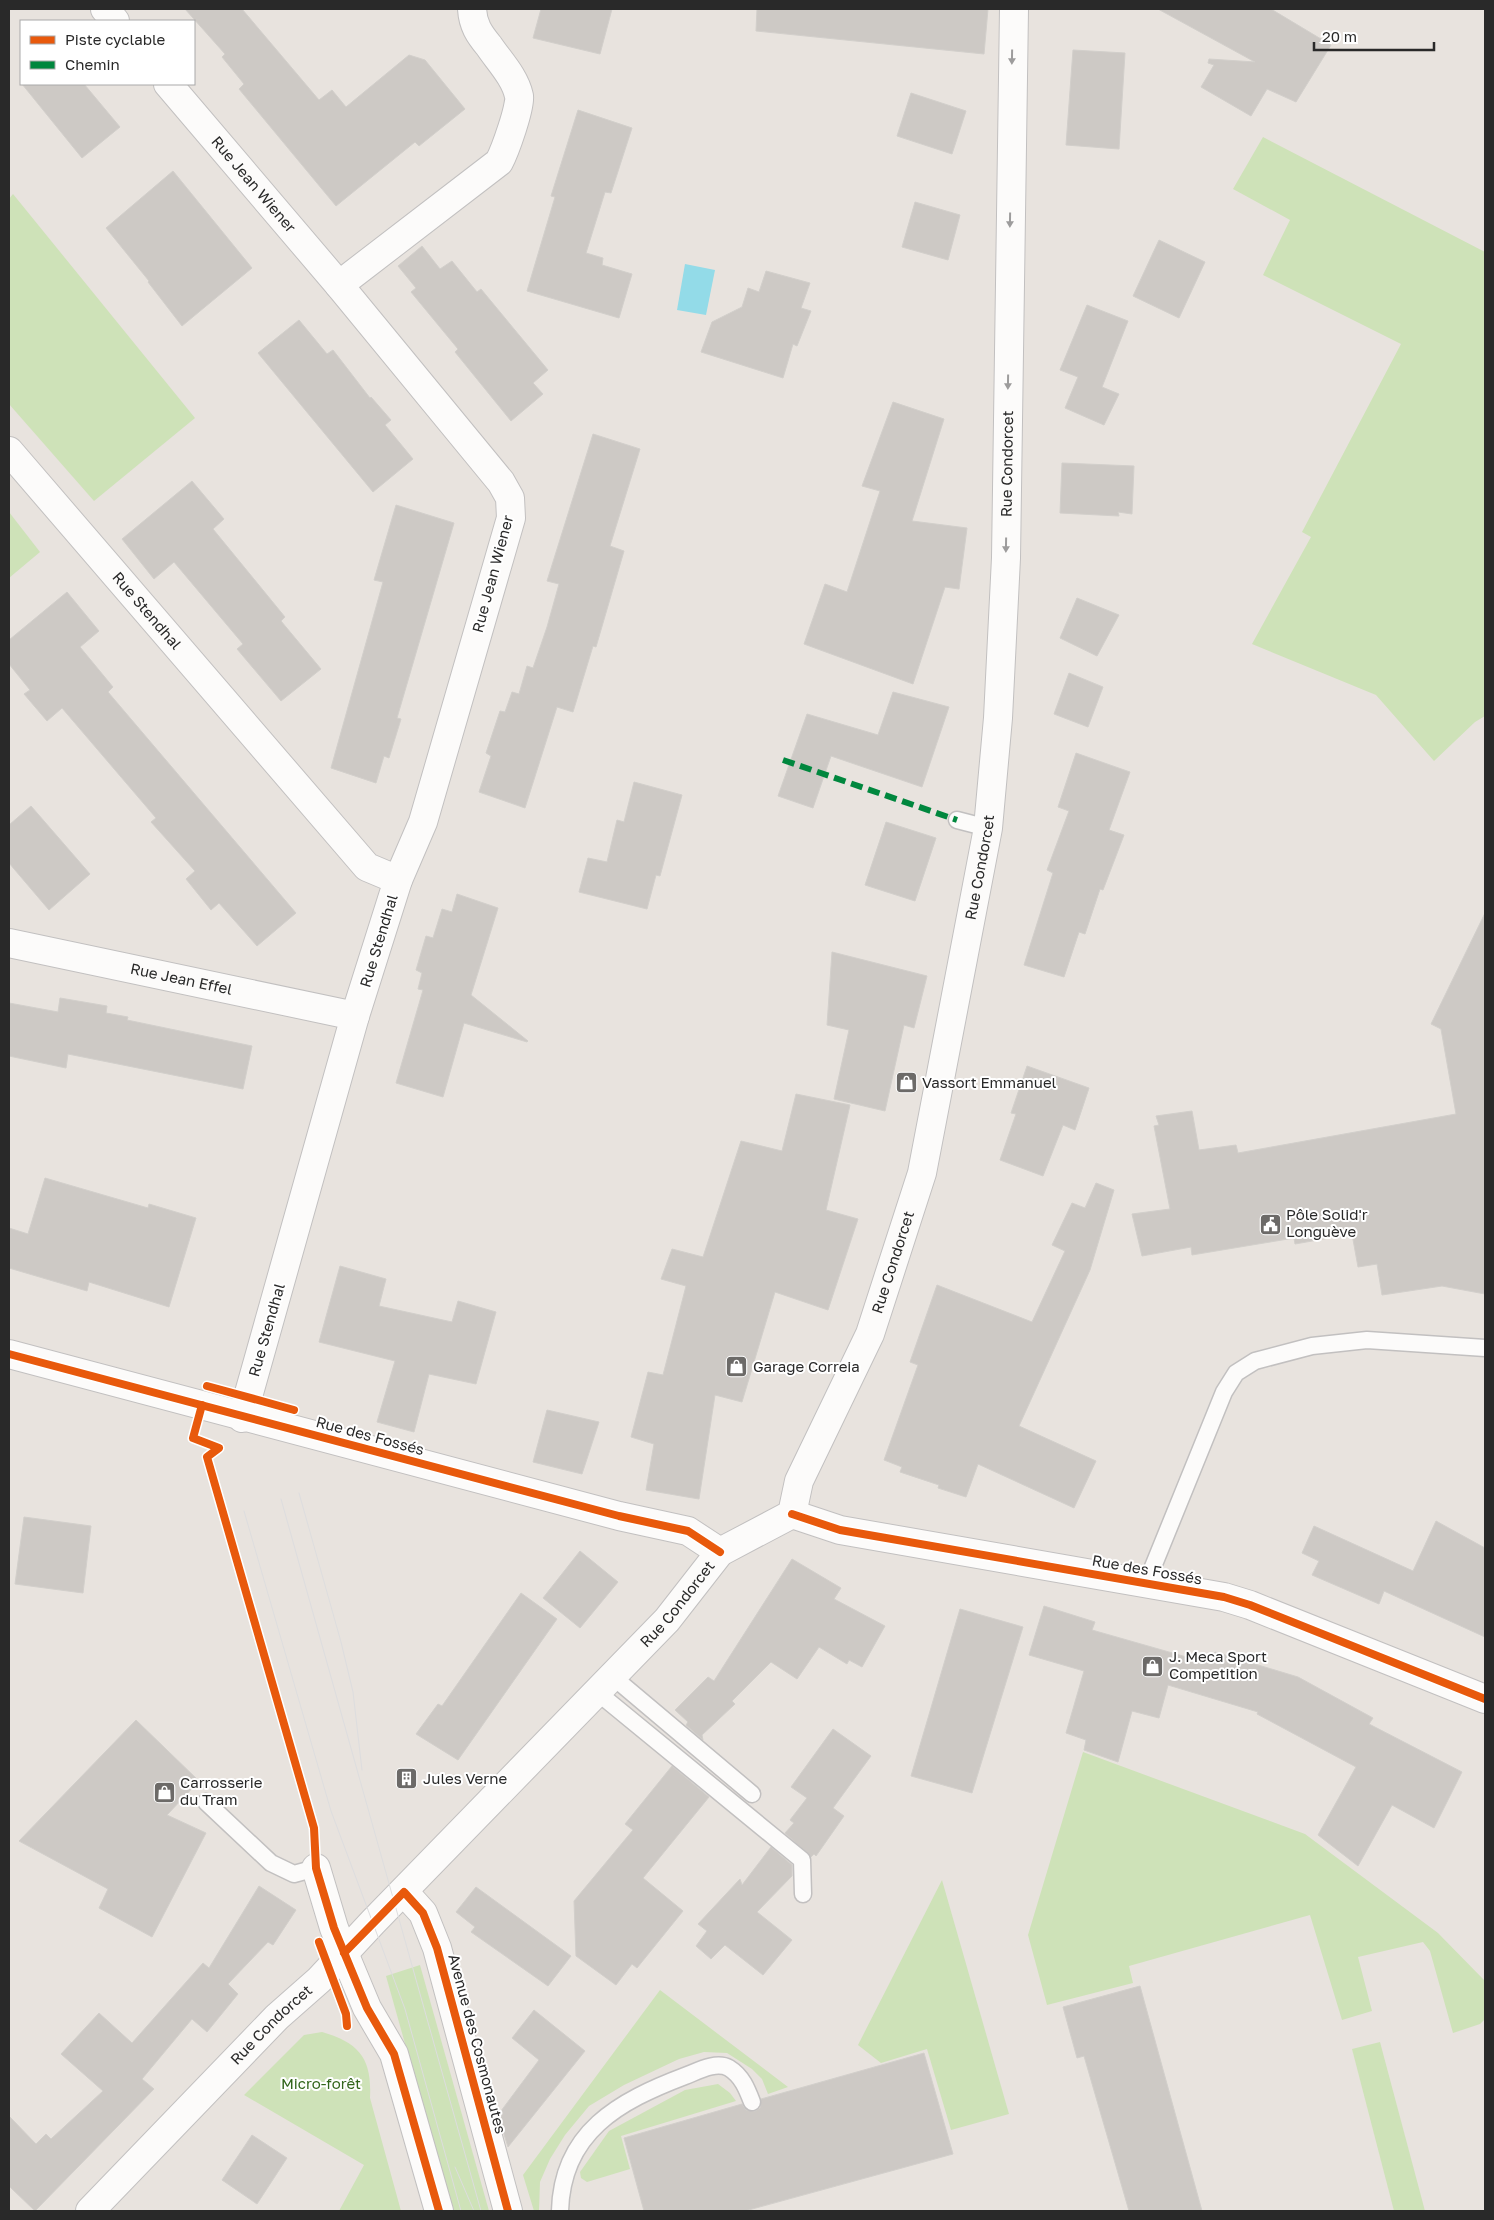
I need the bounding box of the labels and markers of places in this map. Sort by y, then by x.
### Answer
shop icon: Vassort Emmanuel [894,1071,918,1095]
place label: Vassort Emmanuel [922,1073,1057,1091]
place label: Pôle Solid'r Longuève [1286,1205,1368,1240]
public building icon: Pôle Solid'r Longuève [1258,1212,1282,1236]
shop icon: Garage Correia [725,1355,749,1379]
place label: Garage Correia [753,1357,860,1375]
place label: J. Meca Sport Competition [1169,1647,1267,1682]
shop icon: J. Meca Sport Competition [1141,1654,1165,1678]
building icon: Jules Verne [395,1767,419,1791]
place label: Jules Verne [423,1769,507,1787]
place label: Carrosserie du Tram [180,1773,263,1808]
shop icon: Carrosserie du Tram [152,1780,176,1804]

